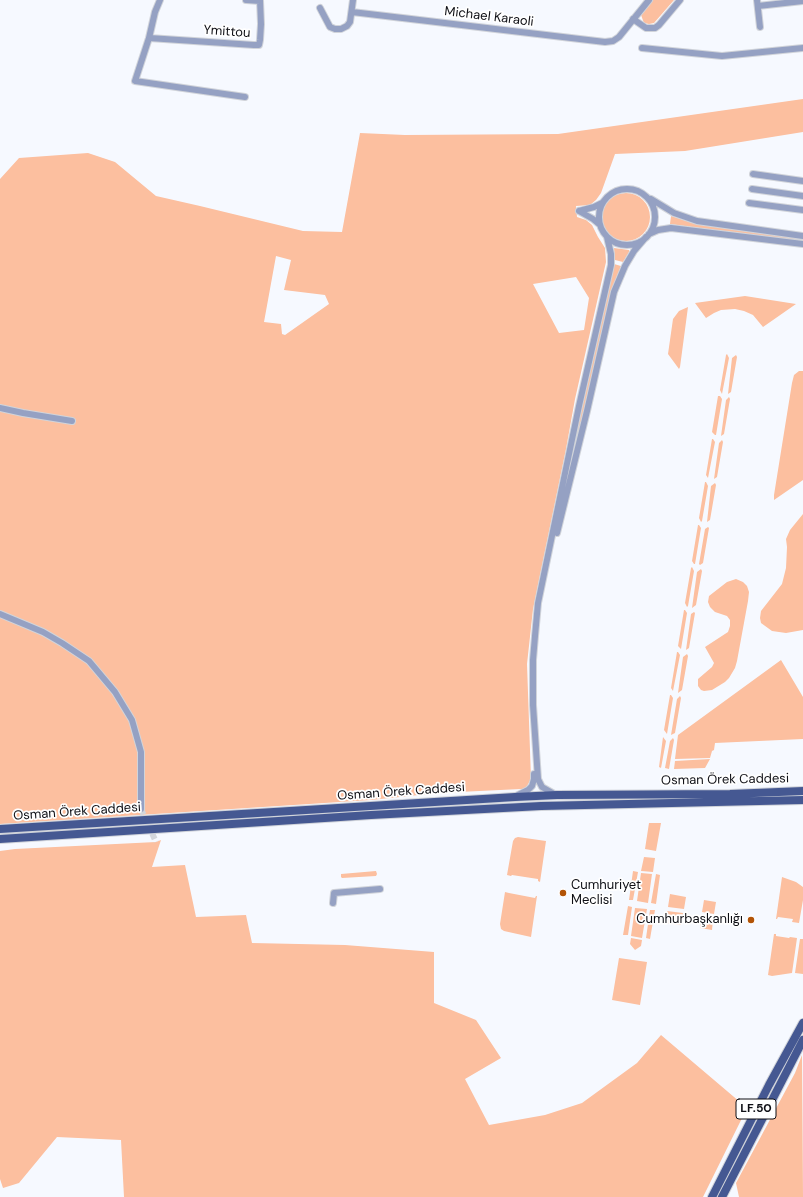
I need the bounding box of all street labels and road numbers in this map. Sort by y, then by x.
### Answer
street label: Michael Karaoli [444,4,534,30]
street label: Ymittou [203,23,251,41]
street label: Osman Örek Caddesi [661,771,789,789]
street label: Osman Örek Caddesi [337,780,465,804]
street label: Osman Örek Caddesi [13,800,141,824]
road number: LF.50 [736,1099,776,1119]

